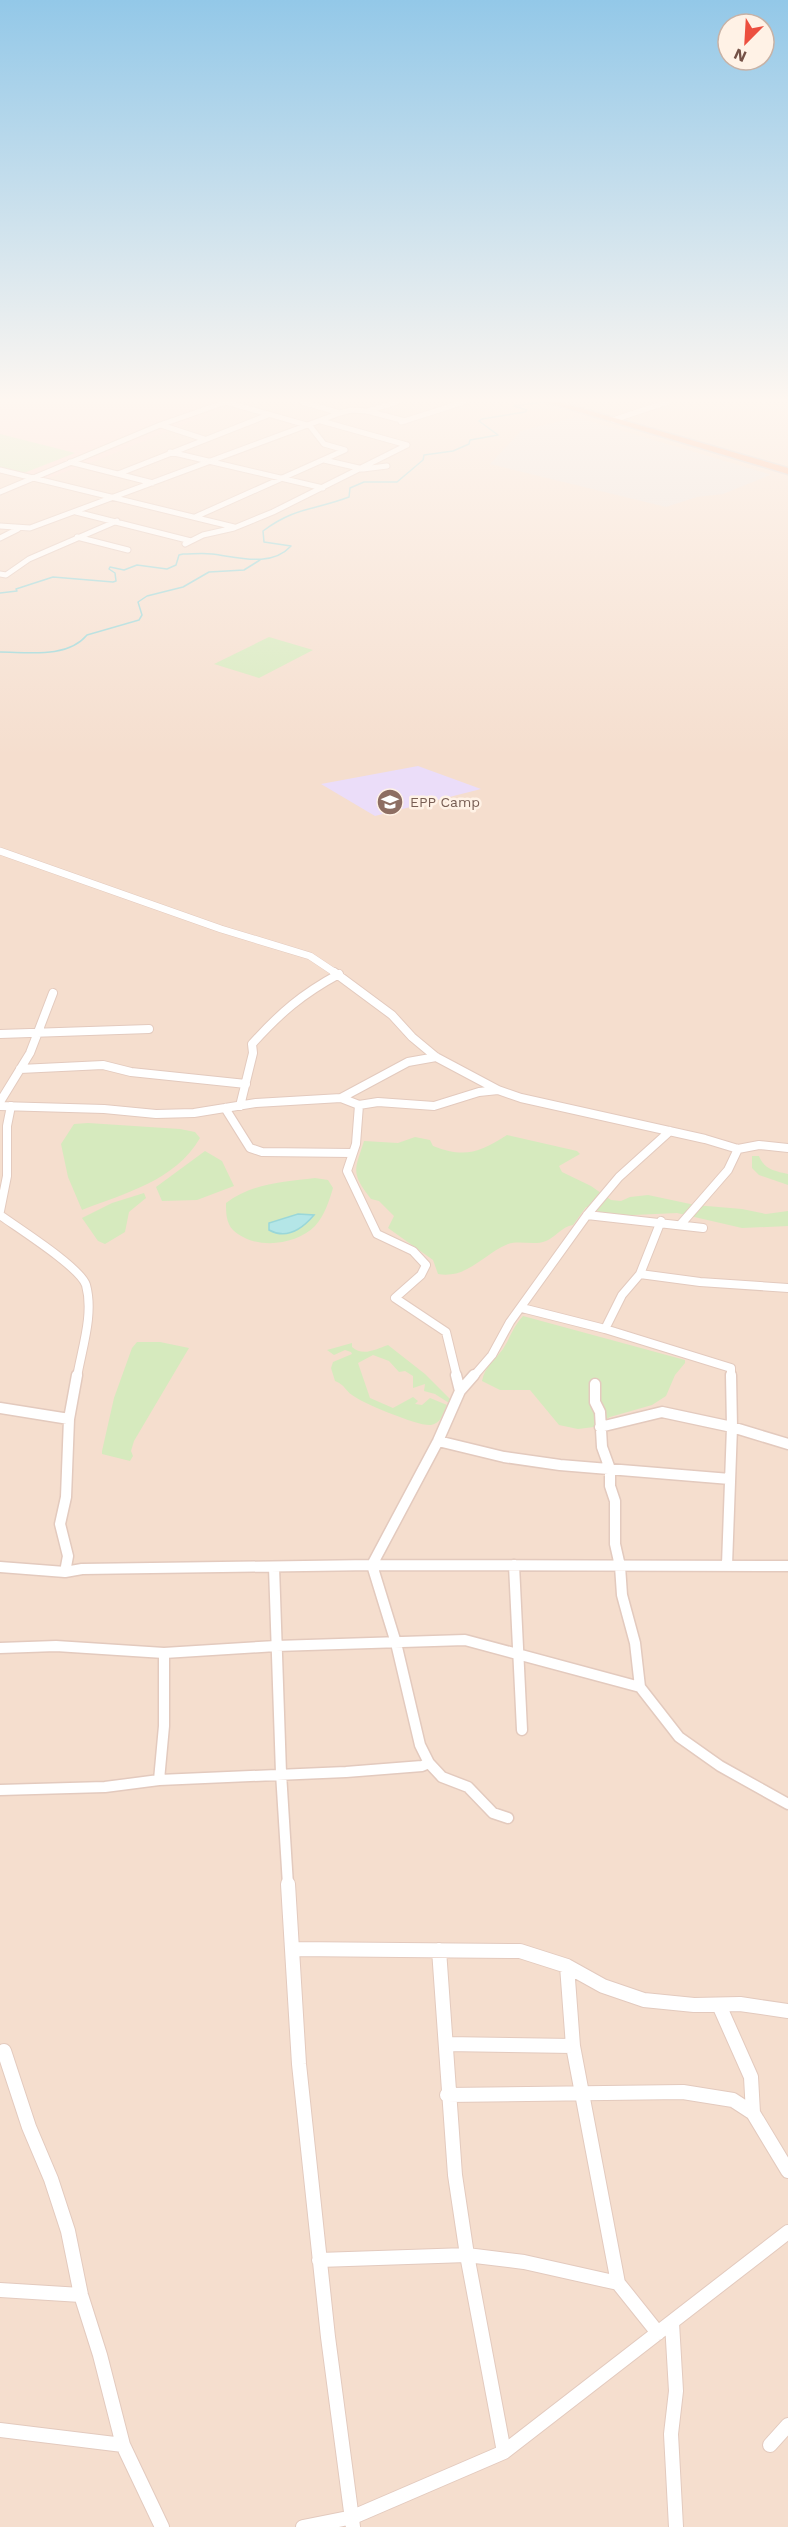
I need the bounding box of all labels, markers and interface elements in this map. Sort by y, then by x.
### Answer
north arrow [716,12,776,72]
text: N [731,44,749,66]
school or university icon: EPP Camp [375,787,405,817]
place label: EPP Camp [410,794,480,810]

